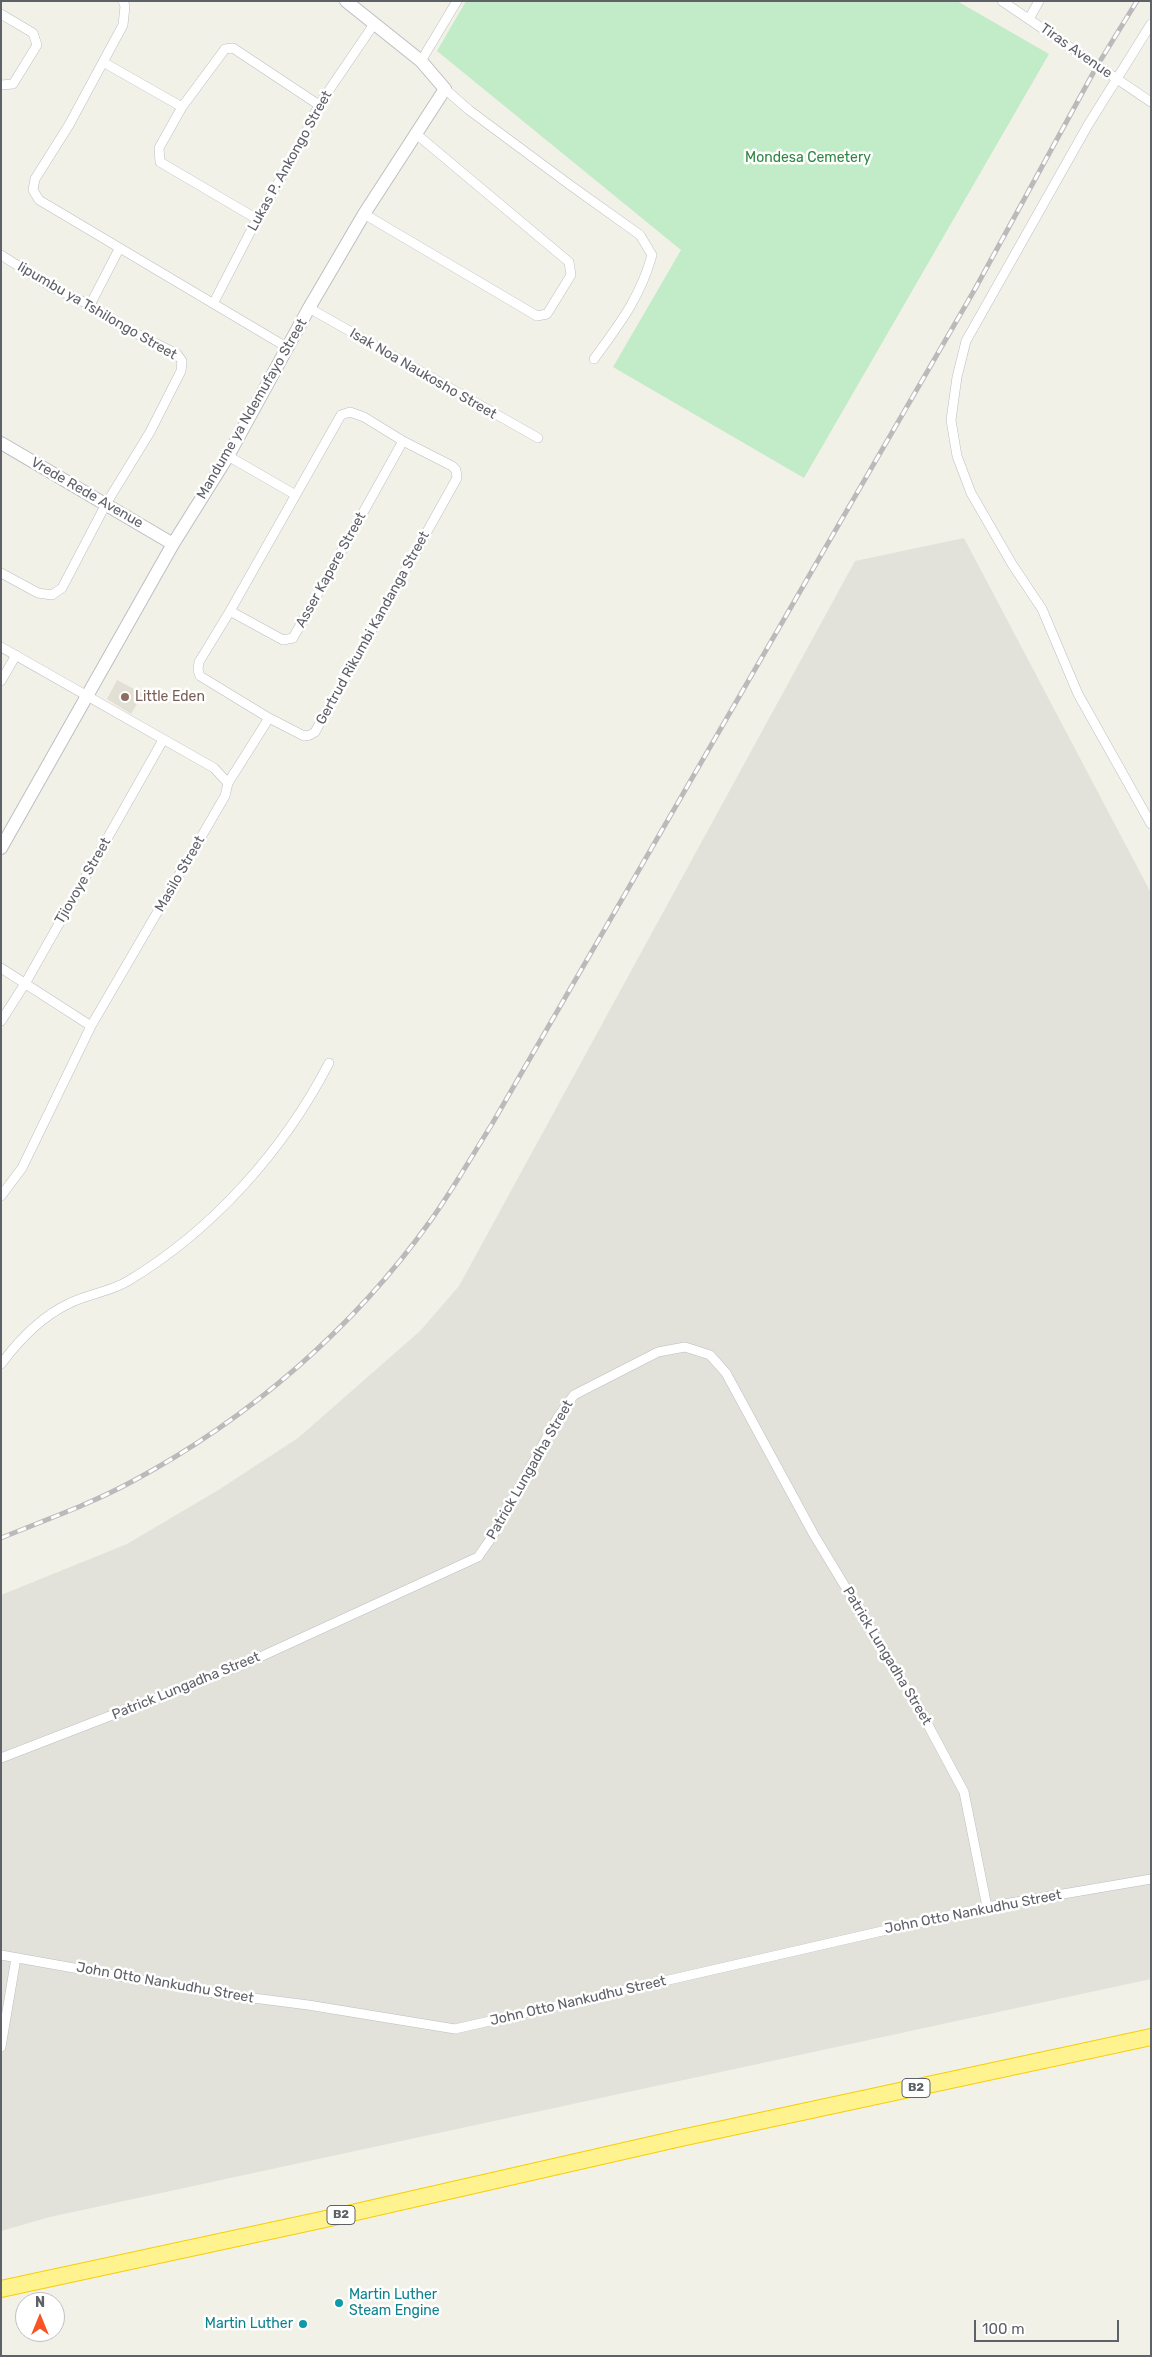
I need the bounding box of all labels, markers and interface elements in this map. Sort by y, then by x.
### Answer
street label: Tiras Avenue [1037,20,1115,82]
street label: Lukas P. Ankongo Street [244,88,336,234]
park label: Mondesa Cemetery [745,150,871,166]
street label: Iipumbu ya Tshilongo Street [14,258,180,364]
street label: Mandume ya Ndemufayo Street [193,316,311,502]
street label: Isak Noa Naukosho Street [347,325,499,423]
street label: Vrede Rede Avenue [28,454,146,532]
street label: Asser Kapere Street [292,509,370,631]
street label: Gertrud Rikumbi Kandanga Street [313,528,433,728]
place label: Little Eden [135,689,205,705]
marker: Little Eden [119,691,131,703]
street label: Masilo Street [152,833,208,915]
street label: Tjiovoye Street [51,835,115,927]
street label: Patrick Lungadha Street [483,1397,577,1543]
street label: Patrick Lungadha Street [839,1584,935,1728]
street label: Patrick Lungadha Street [110,1649,262,1723]
street label: John Otto Nankudhu Street [883,1887,1063,1937]
street label: John Otto Nankudhu Street [75,1959,255,2007]
street label: John Otto Nankudhu Street [488,1973,668,2029]
road number: B2 [902,2078,930,2098]
road number: B2 [327,2206,355,2224]
place label: Martin Luther Steam Engine [349,2287,440,2320]
north arrow [15,2292,65,2342]
text: N [35,2294,45,2311]
marker: Martin Luther Steam Engine [333,2297,345,2309]
scale bar [977,2310,1122,2342]
place label: Martin Luther [205,2316,293,2332]
marker: Martin Luther [297,2318,309,2330]
text: 100 m [982,2320,1024,2338]

